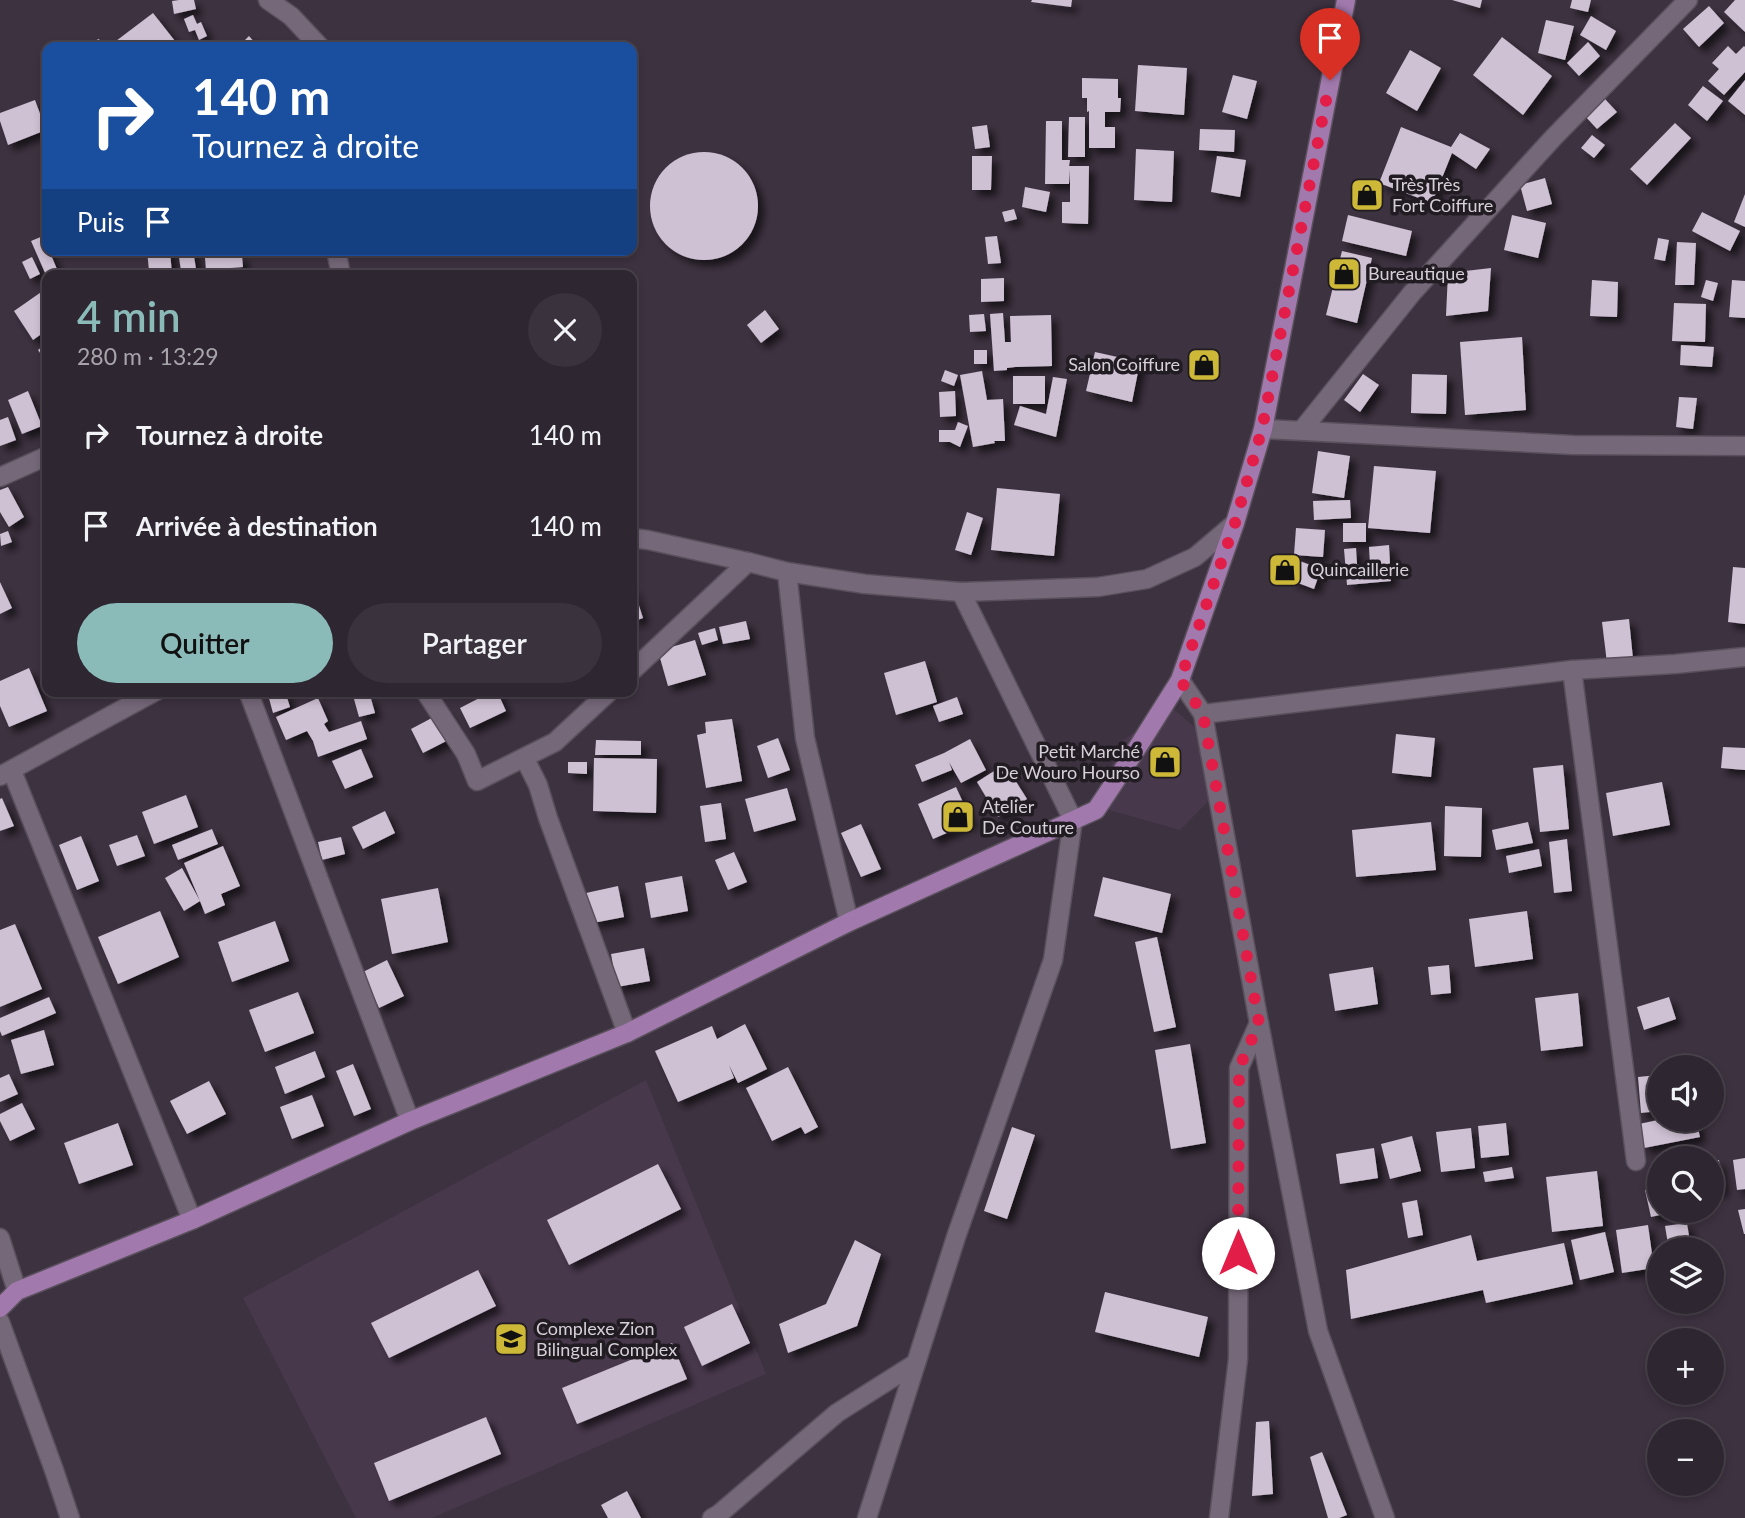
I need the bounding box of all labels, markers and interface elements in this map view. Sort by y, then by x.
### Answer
pin [1300,8,1360,80]
icon: arrive [1311,19,1349,57]
text: 140 m [192,67,330,125]
icon: right [77,70,168,161]
text: Tournez à droite [192,126,419,165]
place label: Très Très Fort Coiffure [1392,173,1493,216]
shop icon: Très Très Fort Coiffure [1348,176,1386,214]
icon: arrive [139,203,177,241]
text: Puis [77,206,125,238]
shop icon: Bureautique [1325,255,1363,293]
place label: Bureautique [1368,262,1465,284]
text: 4 min [77,291,181,341]
button: close [528,293,602,367]
text: 280 m · 13:29 [77,342,219,370]
shop icon: Salon Coiffure [1185,346,1223,384]
place label: Salon Coiffure [1068,353,1180,375]
icon: right [77,416,115,454]
text: Tournez à droite [136,419,323,451]
text: 140 m [529,419,602,451]
icon: arrive [77,507,115,545]
text: Arrivée à destination [136,510,378,542]
text: 140 m [529,510,602,542]
shop icon: Quincaillerie [1266,551,1304,589]
place label: Quincaillerie [1310,558,1409,580]
button: Quitter [77,603,333,683]
button: Partager [347,603,602,683]
place label: Petit Marché De Wouro Hourso [996,740,1140,783]
shop icon: Petit Marché De Wouro Hourso [1146,743,1184,781]
place label: Atelier De Couture [982,795,1074,838]
shop icon: Atelier De Couture [939,798,977,836]
map controls [1647,1055,1724,1496]
button: sound [1647,1055,1724,1132]
button: search [1647,1146,1724,1223]
position arrow [1201,1216,1275,1290]
button: layers [1647,1237,1724,1314]
place label: Complexe Zion Bilingual Complex [536,1317,677,1360]
school or university icon: Complexe Zion Bilingual Complex [492,1320,530,1358]
button: + [1647,1328,1724,1405]
button: − [1647,1419,1724,1496]

